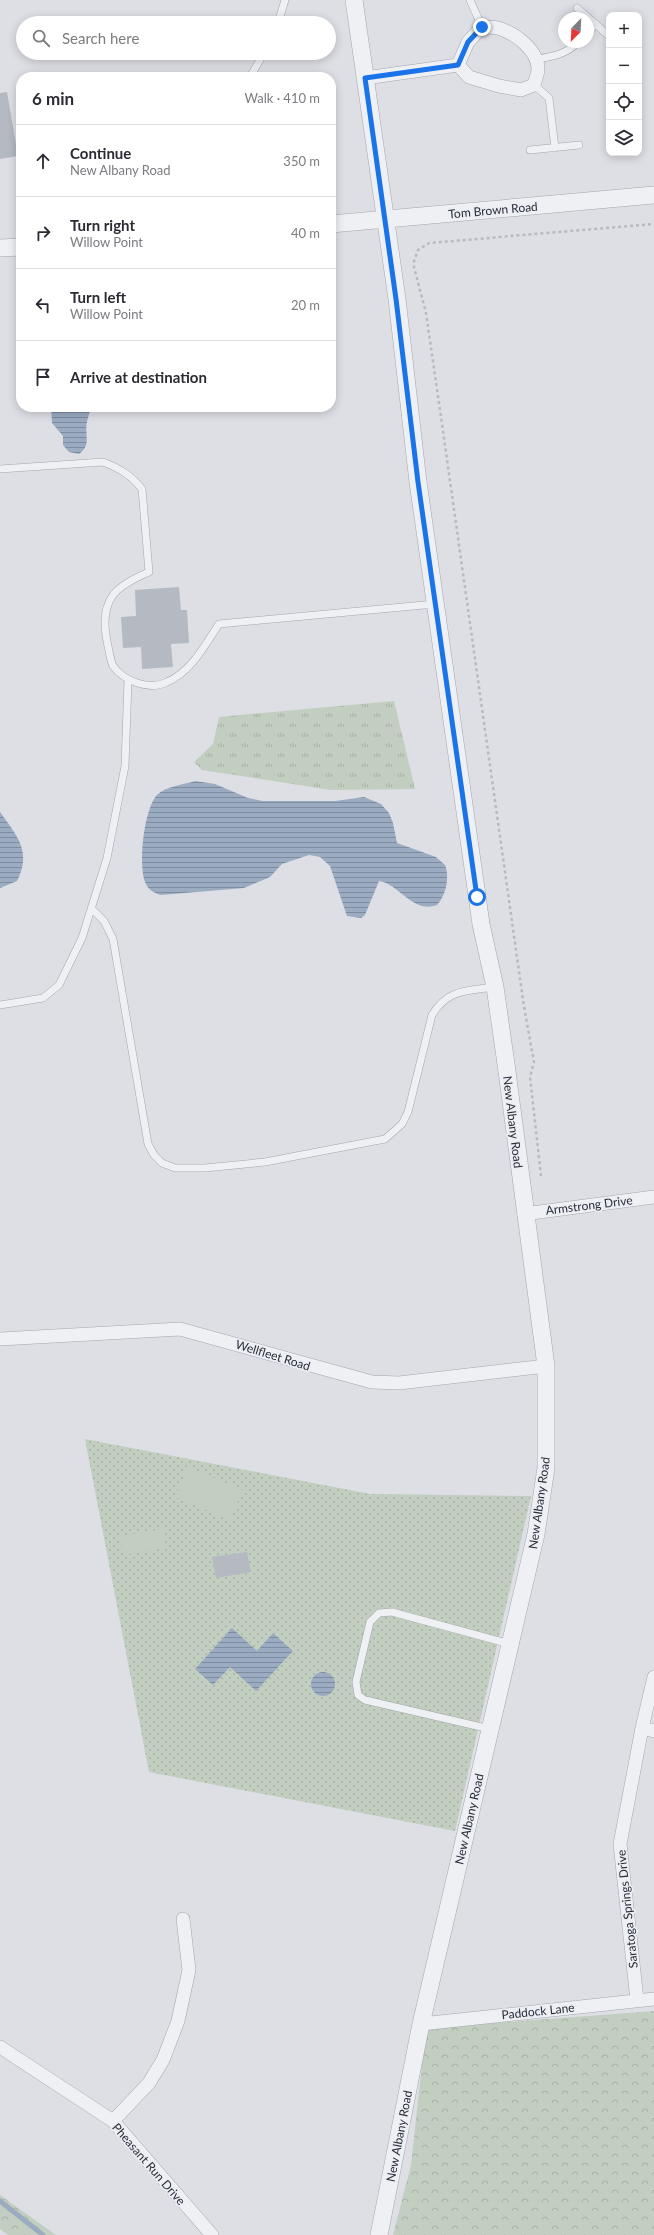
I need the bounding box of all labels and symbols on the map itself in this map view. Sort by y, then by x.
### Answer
north arrow [558,12,594,48]
route end [473,18,491,36]
street label: Tom Brown Road [448,199,538,221]
route start [468,888,486,906]
street label: New Albany Road [500,1075,526,1169]
street label: Armstrong Drive [545,1192,633,1218]
street label: Wellfleet Road [234,1337,312,1373]
street label: New Albany Road [525,1456,553,1550]
street label: New Albany Road [451,1772,487,1866]
street label: Saratoga Springs Drive [613,1849,641,1969]
street label: Paddock Lane [501,2000,575,2022]
street label: New Albany Road [383,2089,415,2183]
street label: Pheasant Run Drive [109,2120,189,2208]

